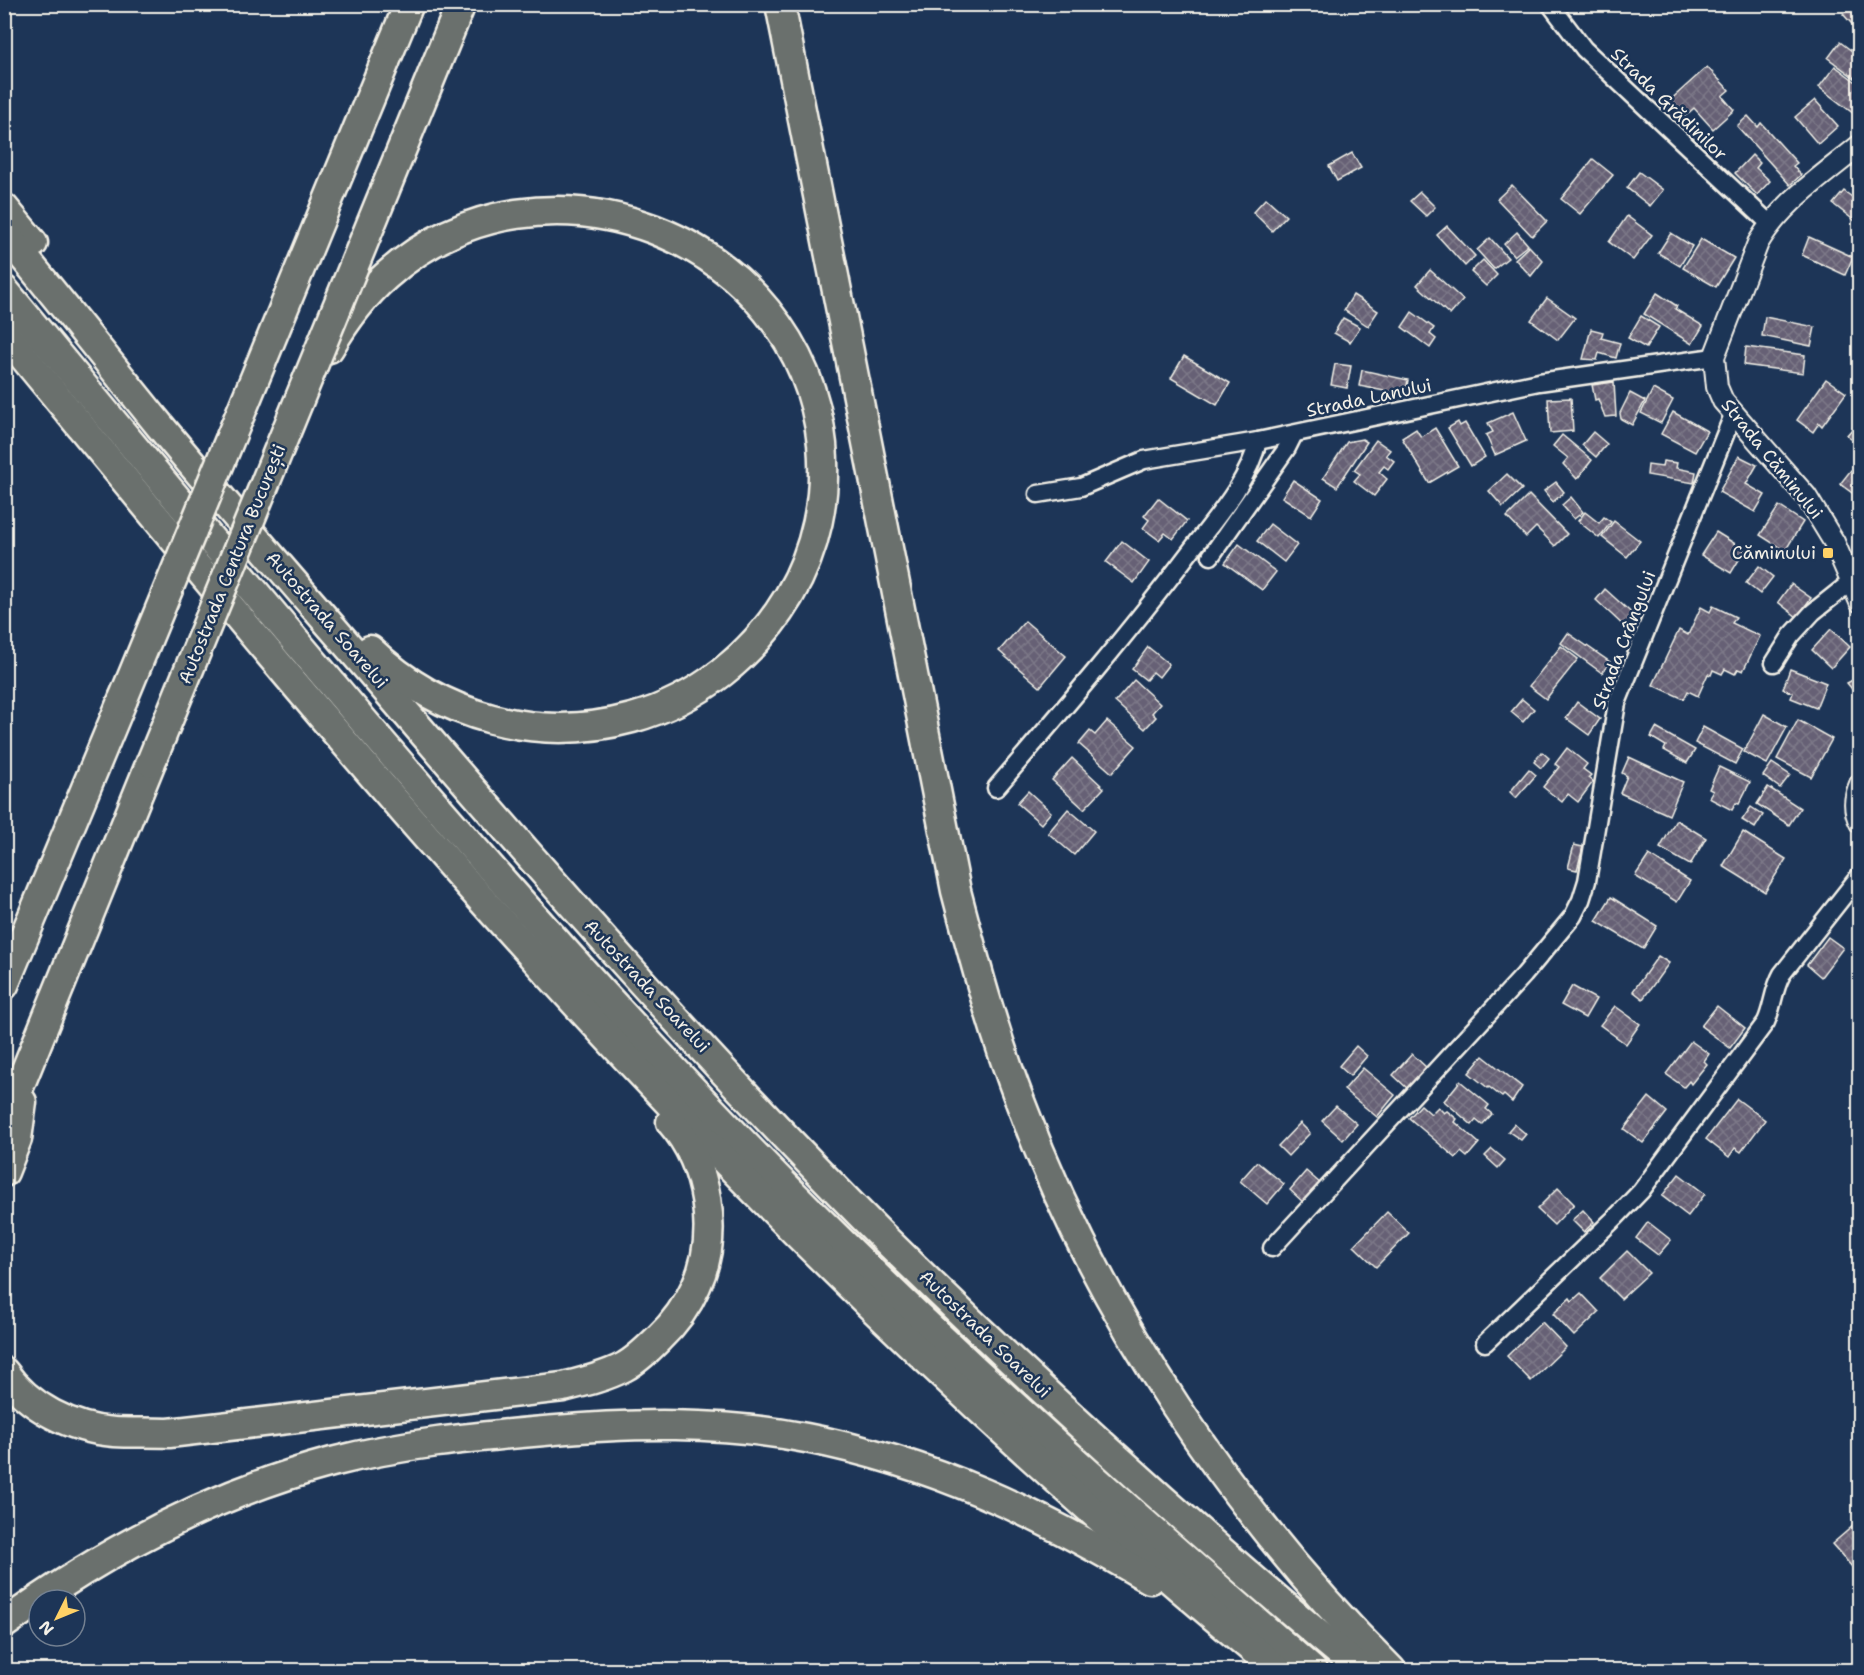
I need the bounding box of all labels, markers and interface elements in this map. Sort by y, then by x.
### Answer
street label: Strada Grădinilor [1606,42,1732,166]
street label: Strada Lanului [1304,373,1434,423]
street label: Strada Căminului [1716,394,1828,524]
street label: Autostrada Centura București [173,440,291,688]
place label: Căminului [1732,541,1816,565]
street label: Autostrada Soarelui [261,546,393,694]
marker: Căminului [1821,546,1835,560]
street label: Strada Crângului [1587,567,1661,713]
street label: Autostrada Soarelui [579,914,715,1058]
street label: Autostrada Soarelui [914,1265,1056,1403]
north arrow [27,1588,87,1648]
text: N [34,1616,58,1640]

